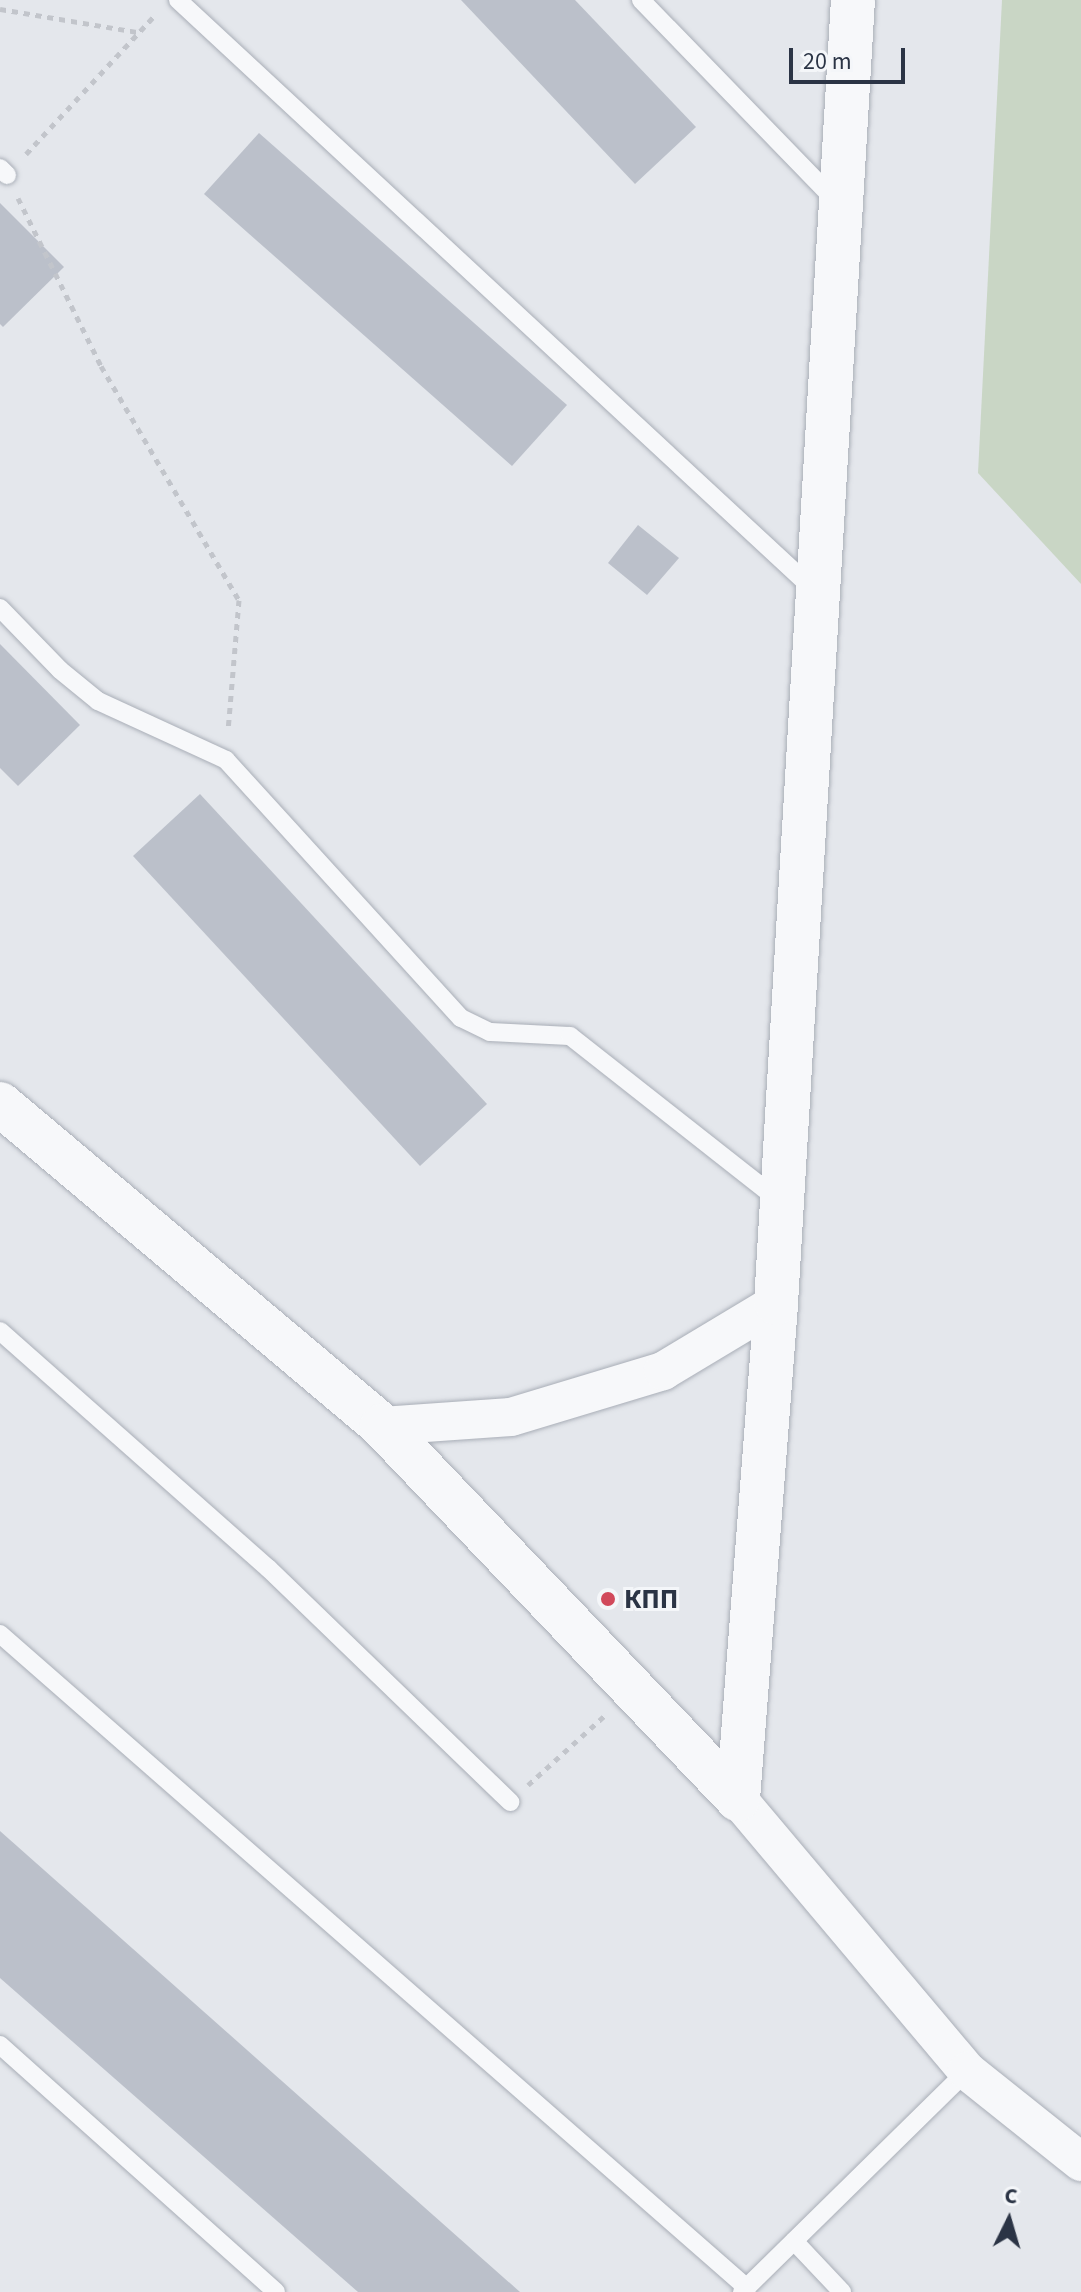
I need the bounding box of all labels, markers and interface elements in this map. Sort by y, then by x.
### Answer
scale bar [793,32,909,82]
text: 20 m [803,44,852,79]
place label: КПП [624,1582,678,1616]
marker: КПП [599,1590,617,1608]
north arrow [969,2180,1049,2260]
text: С [1003,2180,1019,2213]

